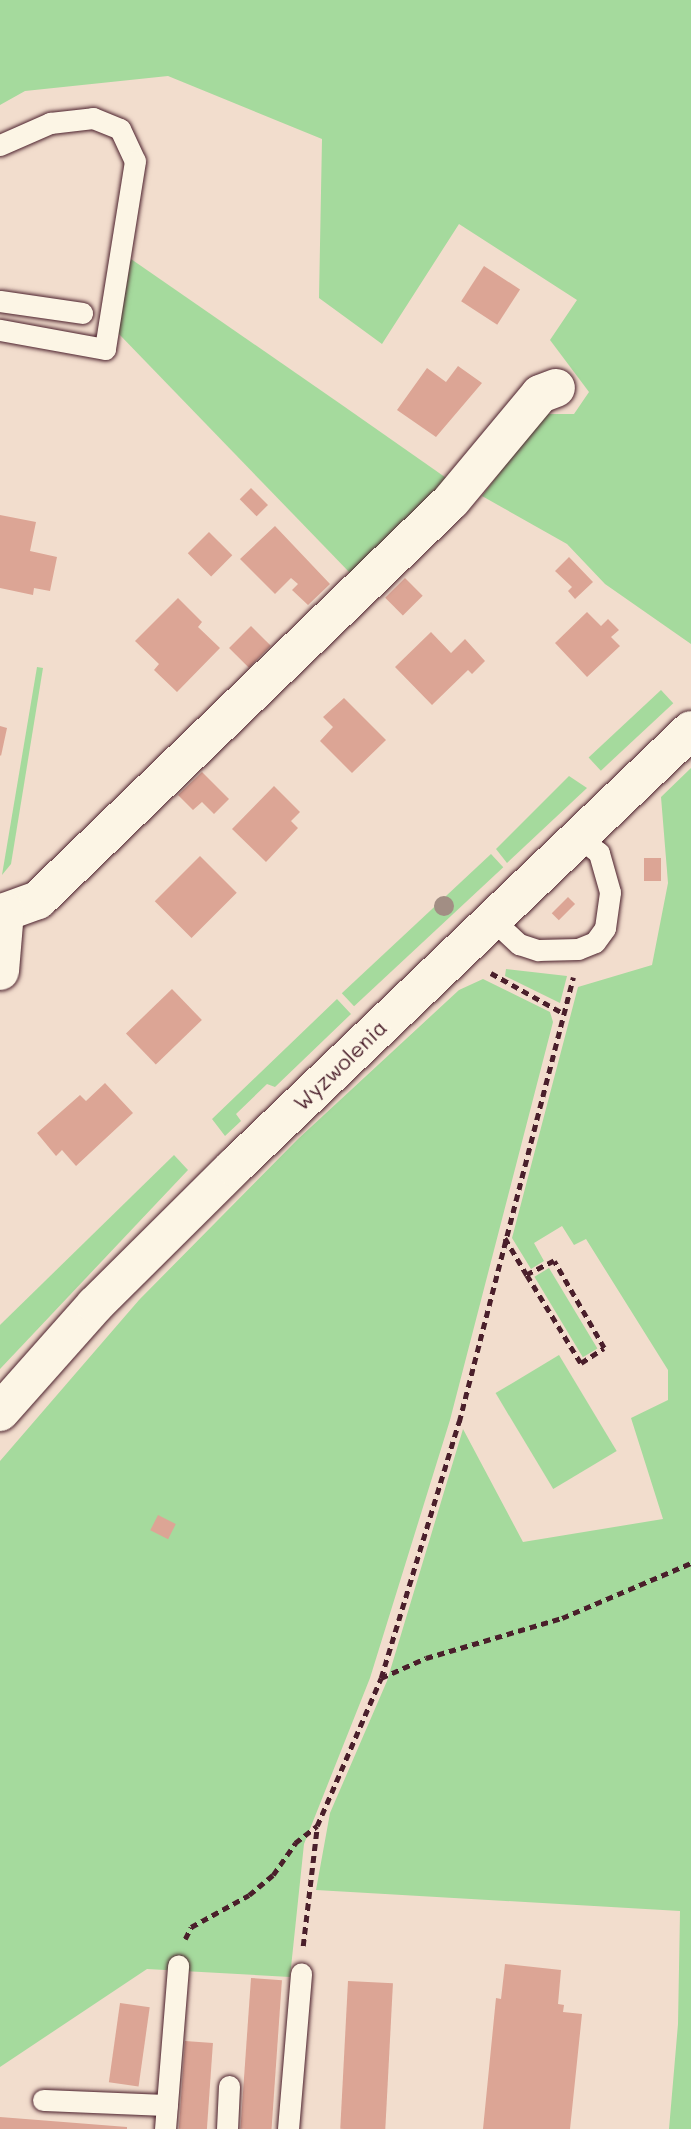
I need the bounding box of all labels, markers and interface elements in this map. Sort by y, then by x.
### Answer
street label: Wyzwolenia [288,1015,392,1115]

